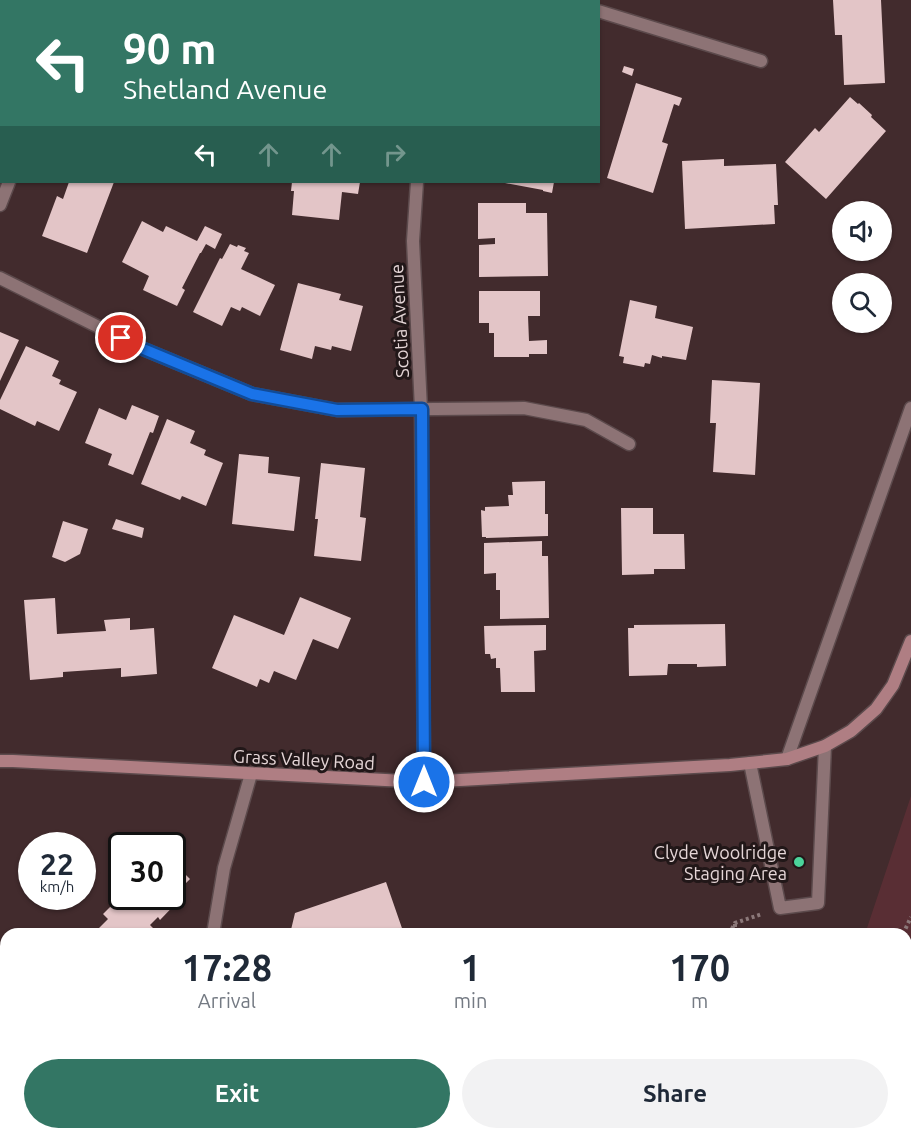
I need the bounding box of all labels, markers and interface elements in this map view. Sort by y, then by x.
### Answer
icon: left [24,24,102,102]
text: 90 m [123,25,217,72]
text: Shetland Avenue [123,74,327,104]
icon: left [189,138,222,171]
icon: ahead [252,138,285,171]
icon: ahead [315,138,348,171]
icon: right [378,138,411,171]
map controls [832,201,892,333]
button: sound [832,201,892,261]
street label: Scotia Avenue [386,264,412,378]
button: search [832,273,892,333]
pin [95,312,146,363]
icon: arrive [104,321,137,354]
street label: Grass Valley Road [233,745,375,773]
position arrow [392,750,456,814]
speed limit sign: 30 [108,832,186,910]
place label: Clyde Woolridge Staging Area [654,842,787,883]
text: 22 [40,847,74,881]
marker: Clyde Woolridge Staging Area [792,855,806,869]
text: km/h [40,878,74,895]
text: 17:28 [182,947,272,988]
text: 1 [460,947,481,988]
text: 170 [669,947,730,988]
text: Arrival [198,989,256,1012]
text: min [454,989,487,1012]
text: m [691,989,708,1012]
button: Exit [24,1059,450,1128]
button: Share [462,1059,888,1128]

